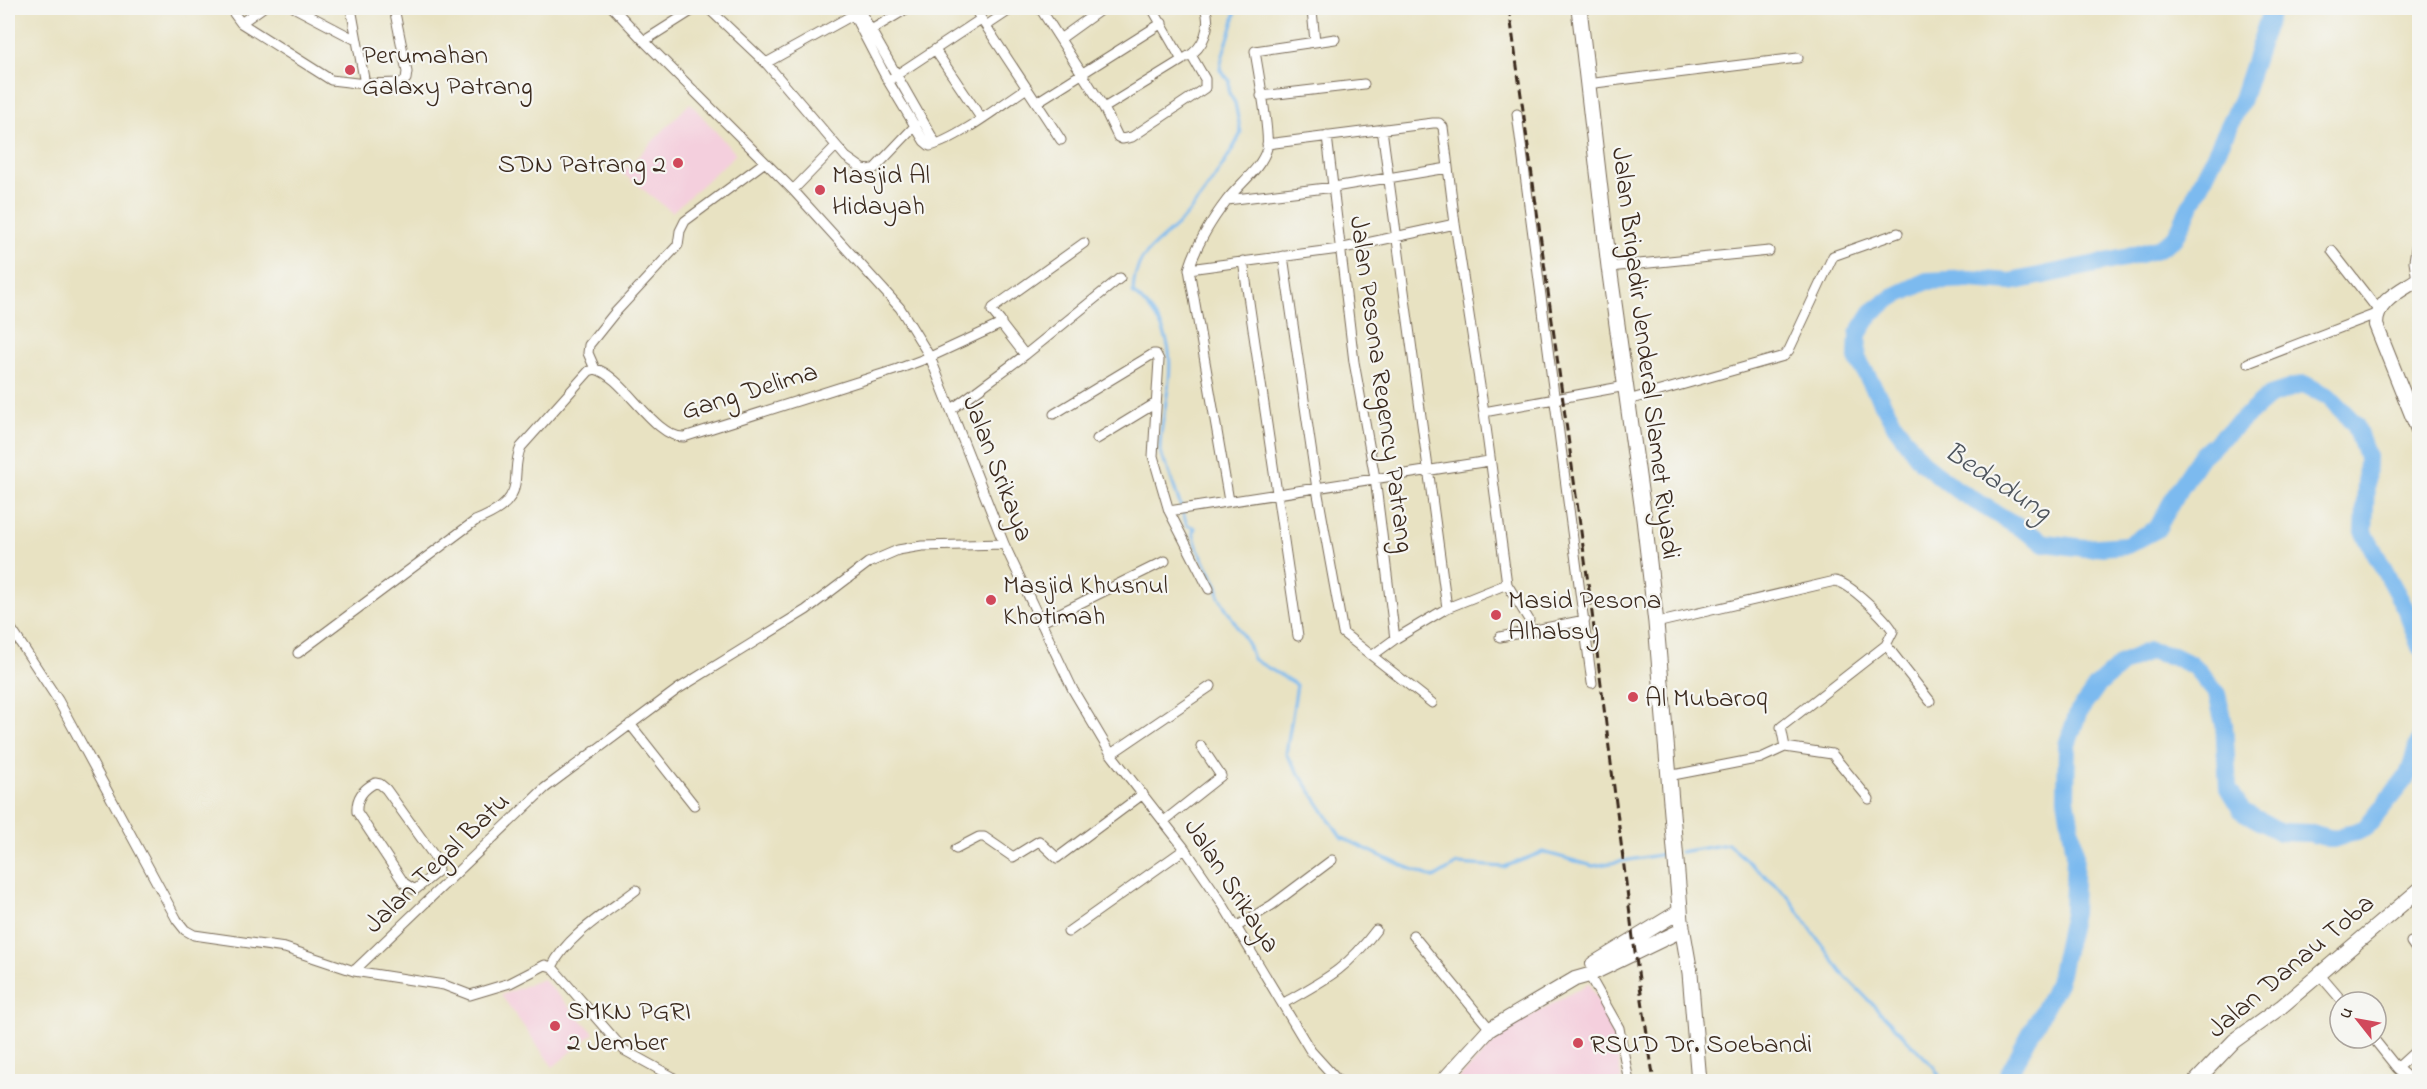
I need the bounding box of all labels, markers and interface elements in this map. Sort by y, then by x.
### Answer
place label: Perumahan Galaxy Patrang [362,37,533,107]
marker: Perumahan Galaxy Patrang [343,63,357,77]
street label: Jalan Brigadir Jenderal Slamet Riyadi [1600,145,1689,562]
place label: SDN Patrang 2 [498,146,666,185]
marker: SDN Patrang 2 [671,156,685,170]
place label: Masjid Al Hidayah [832,157,930,227]
marker: Masjid Al Hidayah [813,183,827,197]
street label: Jalan Pesona Regency Patrang [1338,213,1423,555]
street label: Gang Delima [677,353,823,432]
street label: Jalan Srikaya [951,390,1042,548]
water label: Bedadung [1935,433,2060,534]
place label: Masjid Khusnul Khotimah [1003,567,1168,637]
place label: Masid Pesona Alhabsy [1508,582,1661,652]
marker: Masjid Khusnul Khotimah [984,593,998,607]
marker: Masid Pesona Alhabsy [1489,608,1503,622]
place label: Al Mubaroq [1645,680,1767,719]
marker: Al Mubaroq [1626,690,1640,704]
street label: Jalan Tegal Batu [356,784,520,944]
street label: Jalan Srikaya [1173,811,1289,961]
street label: Jalan Danau Toba [2199,885,2384,1049]
north arrow [2328,990,2388,1050]
place label: SMKN PGRI 2 Jember [567,993,691,1063]
text: U [2334,1003,2360,1024]
marker: SMKN PGRI 2 Jember [548,1019,562,1033]
place label: RSUD Dr. Soebandi [1590,1026,1812,1065]
marker: RSUD Dr. Soebandi [1571,1036,1585,1050]

